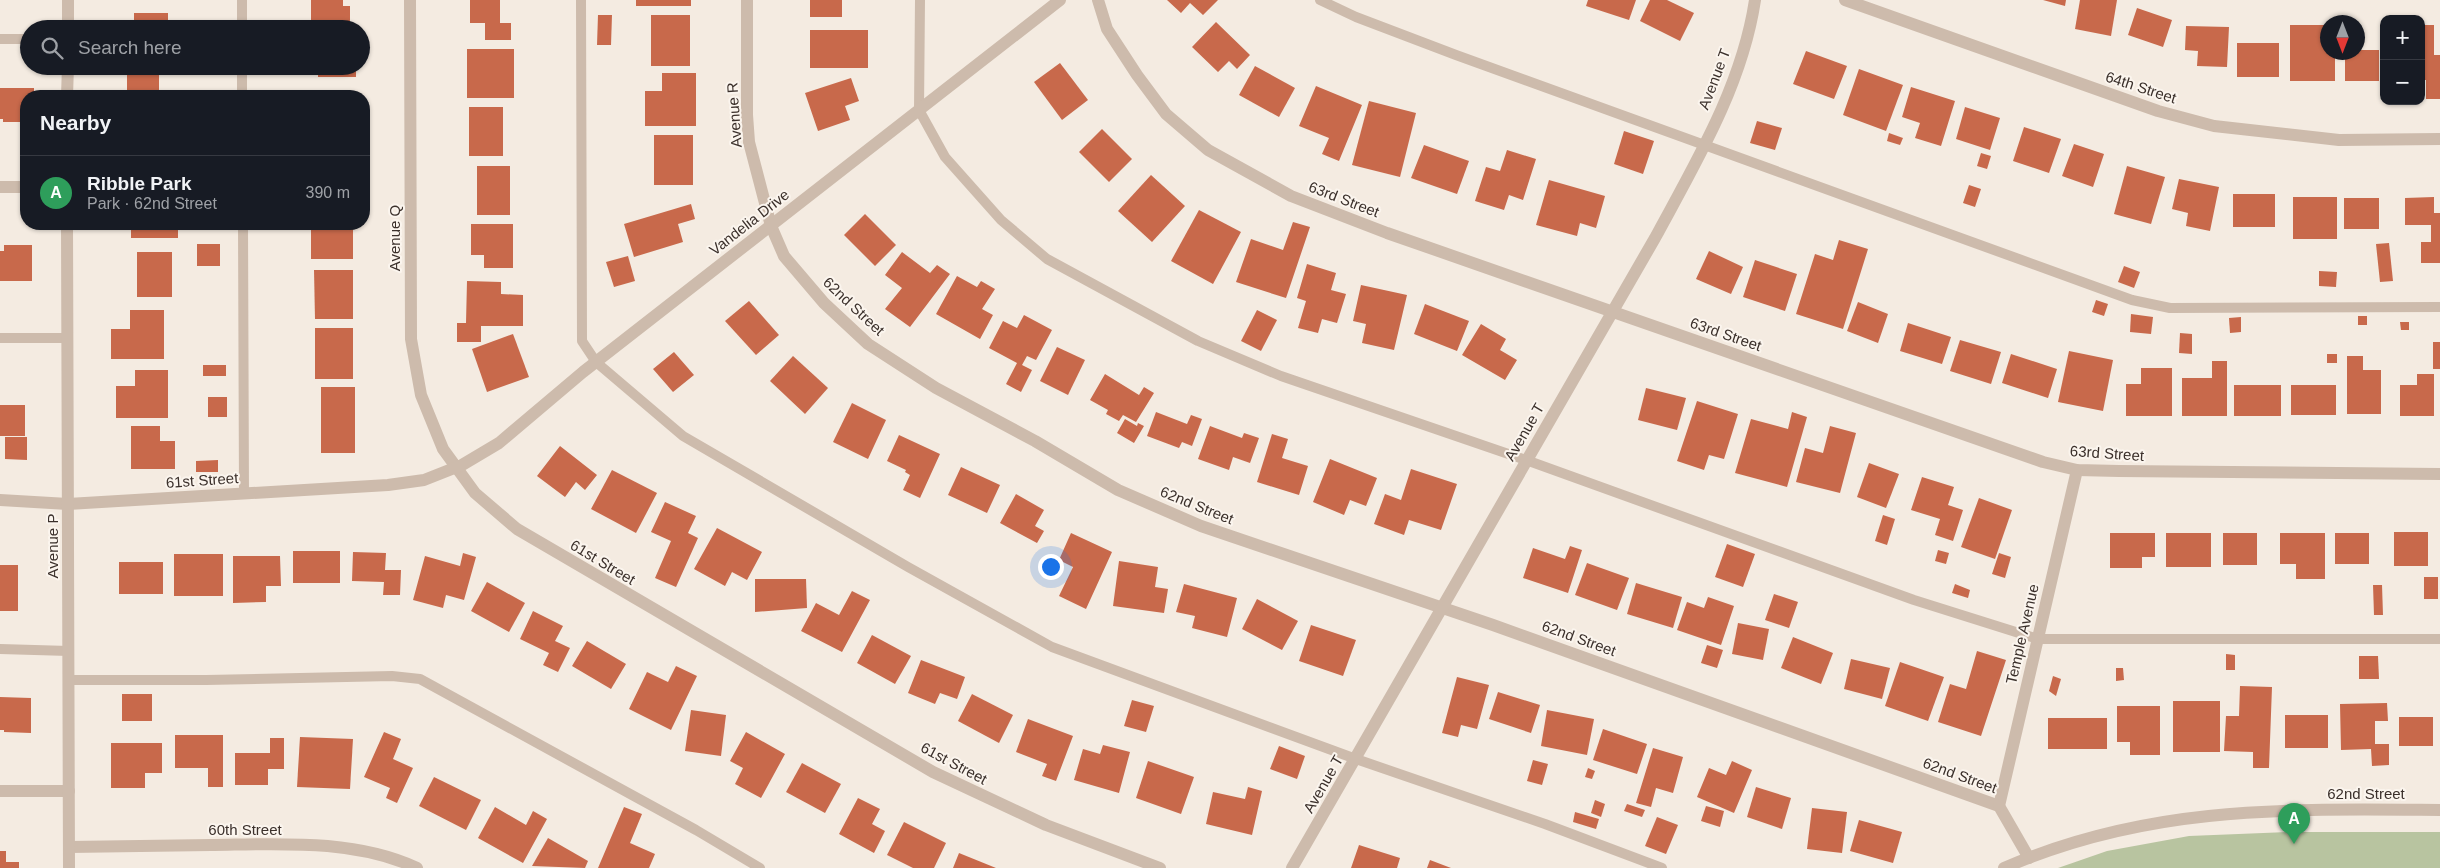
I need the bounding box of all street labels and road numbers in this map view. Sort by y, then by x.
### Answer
street label: Avenue T [1695,46,1733,112]
street label: 64th Street [2103,68,2179,107]
street label: Avenue R [723,82,745,148]
street label: 63rd Street [1306,178,1382,221]
street label: Vandelia Drive [706,186,792,258]
street label: Avenue Q [386,205,403,271]
street label: 62nd Street [820,273,889,339]
street label: 63rd Street [1688,314,1765,354]
street label: Avenue T [1501,400,1547,464]
street label: 63rd Street [2069,442,2145,464]
street label: 61st Street [165,469,240,491]
street label: 62nd Street [1158,483,1237,528]
street label: Avenue P [44,514,61,578]
street label: 61st Street [568,536,639,588]
street label: Temple Avenue [2002,582,2042,686]
street label: 62nd Street [1540,617,1619,660]
street label: 61st Street [918,738,991,788]
street label: Avenue T [1300,752,1346,816]
street label: 62nd Street [1921,754,2000,797]
street label: 62nd Street [2327,785,2406,802]
street label: 60th Street [208,821,283,838]

